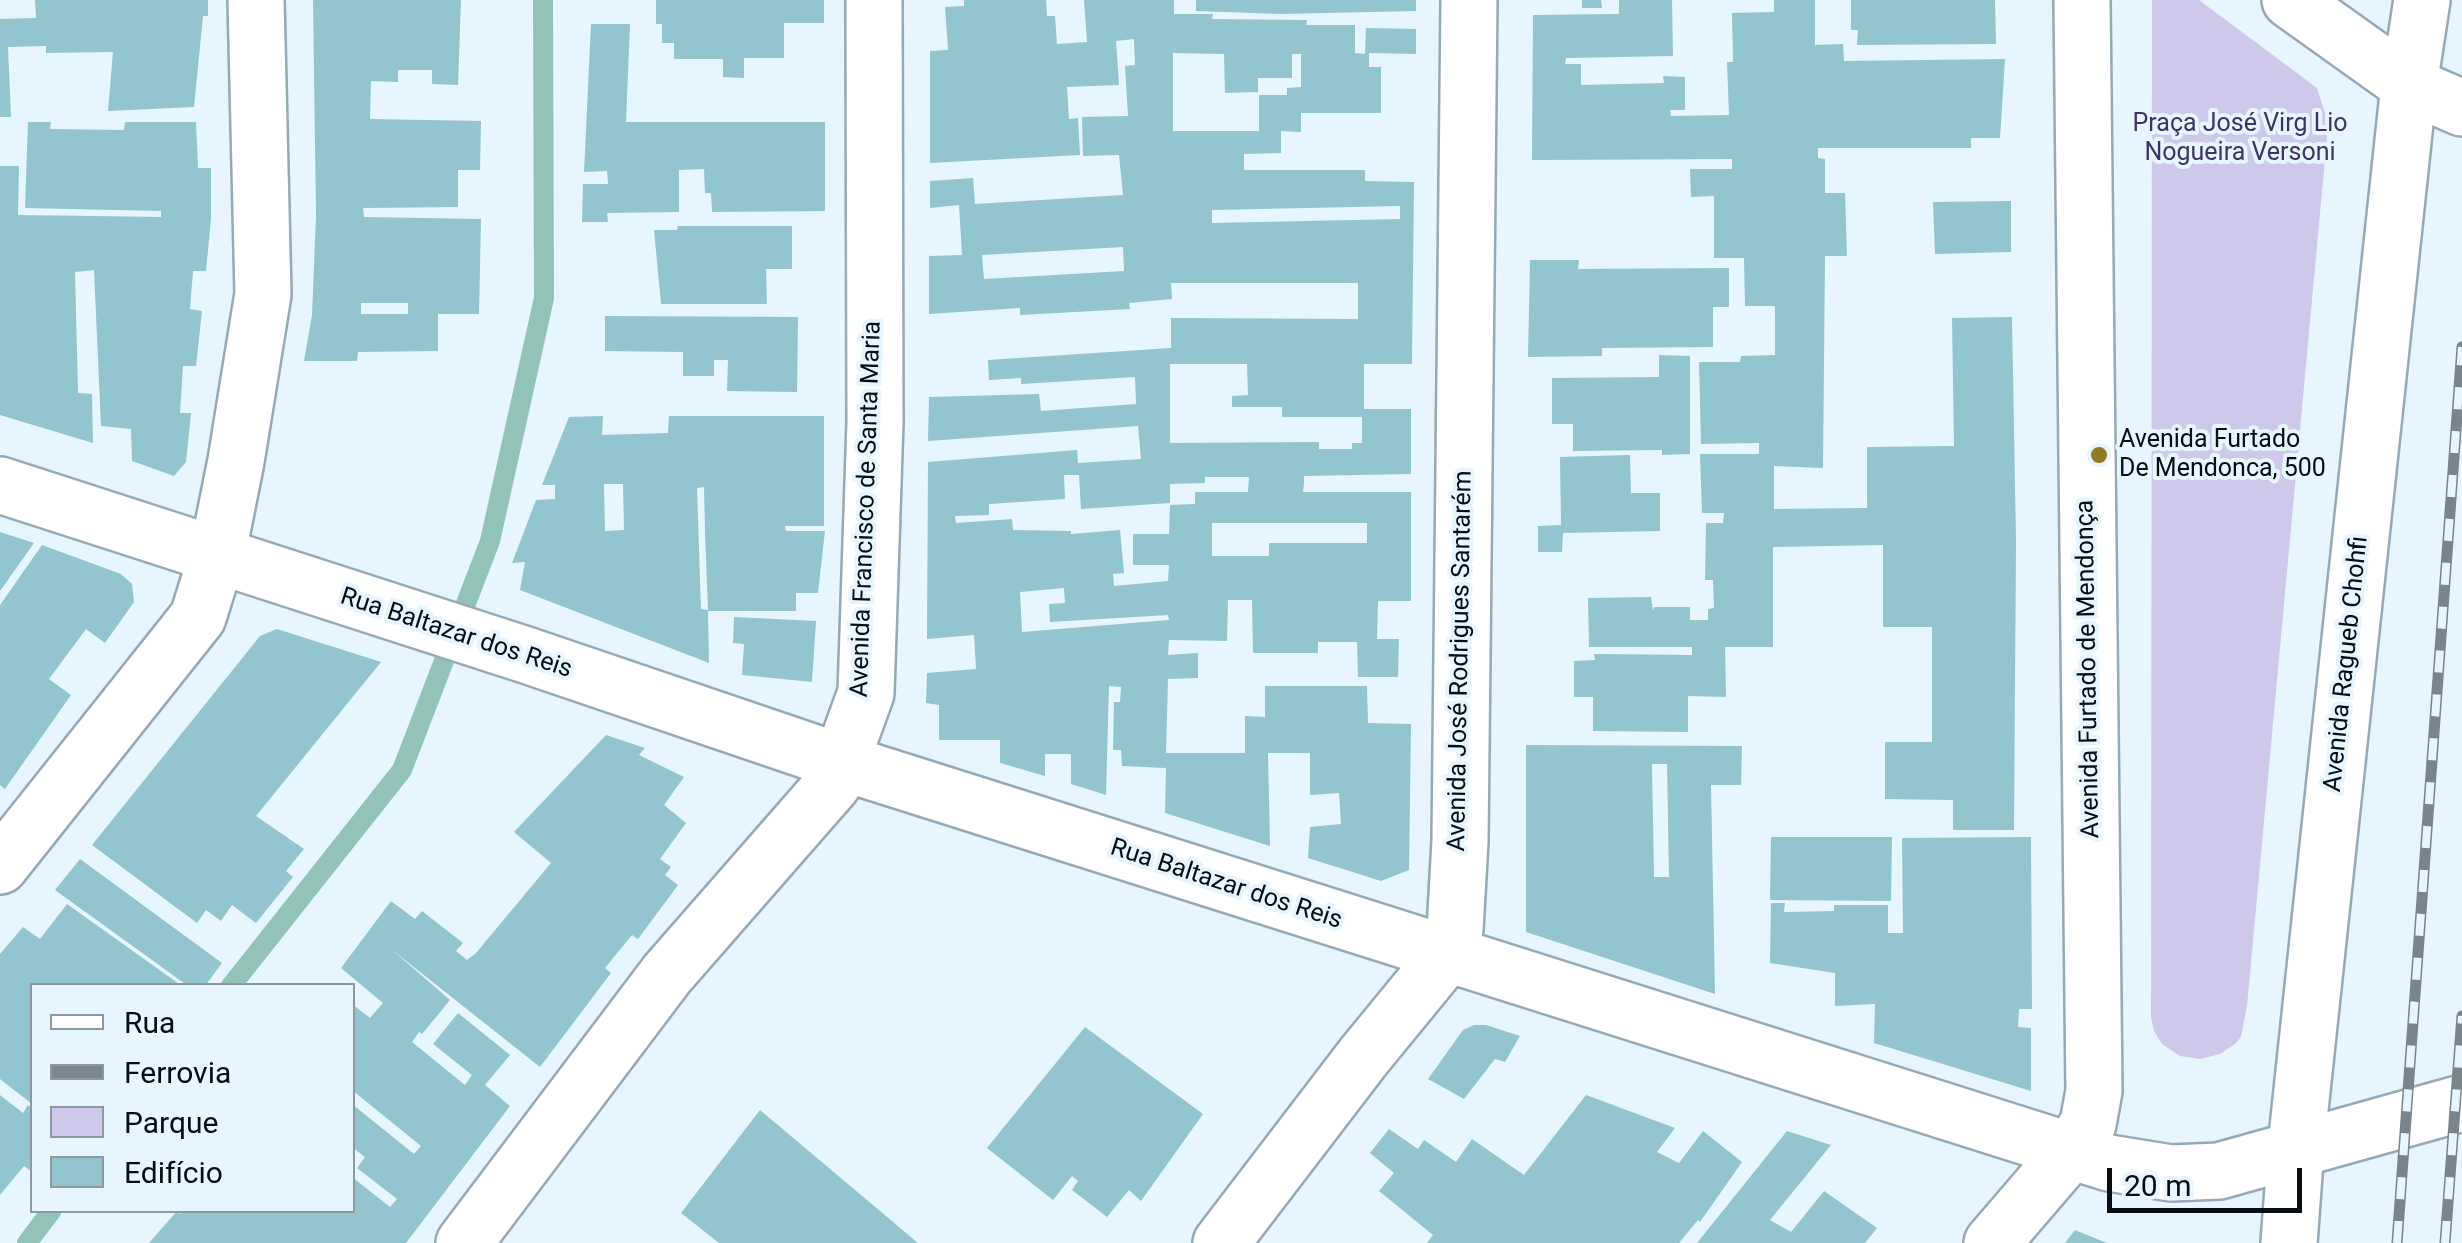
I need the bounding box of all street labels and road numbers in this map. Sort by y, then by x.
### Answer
street label: Avenida Francisco de Santa Maria [845,320,889,698]
street label: Avenida José Rodrigues Santarém [1443,470,1479,852]
street label: Avenida Furtado de Mendonça [2071,499,2107,839]
street label: Avenida Ragueb Chohfi [2319,535,2375,793]
street label: Rua Baltazar dos Reis [336,582,576,686]
street label: Rua Baltazar dos Reis [1106,833,1346,937]

